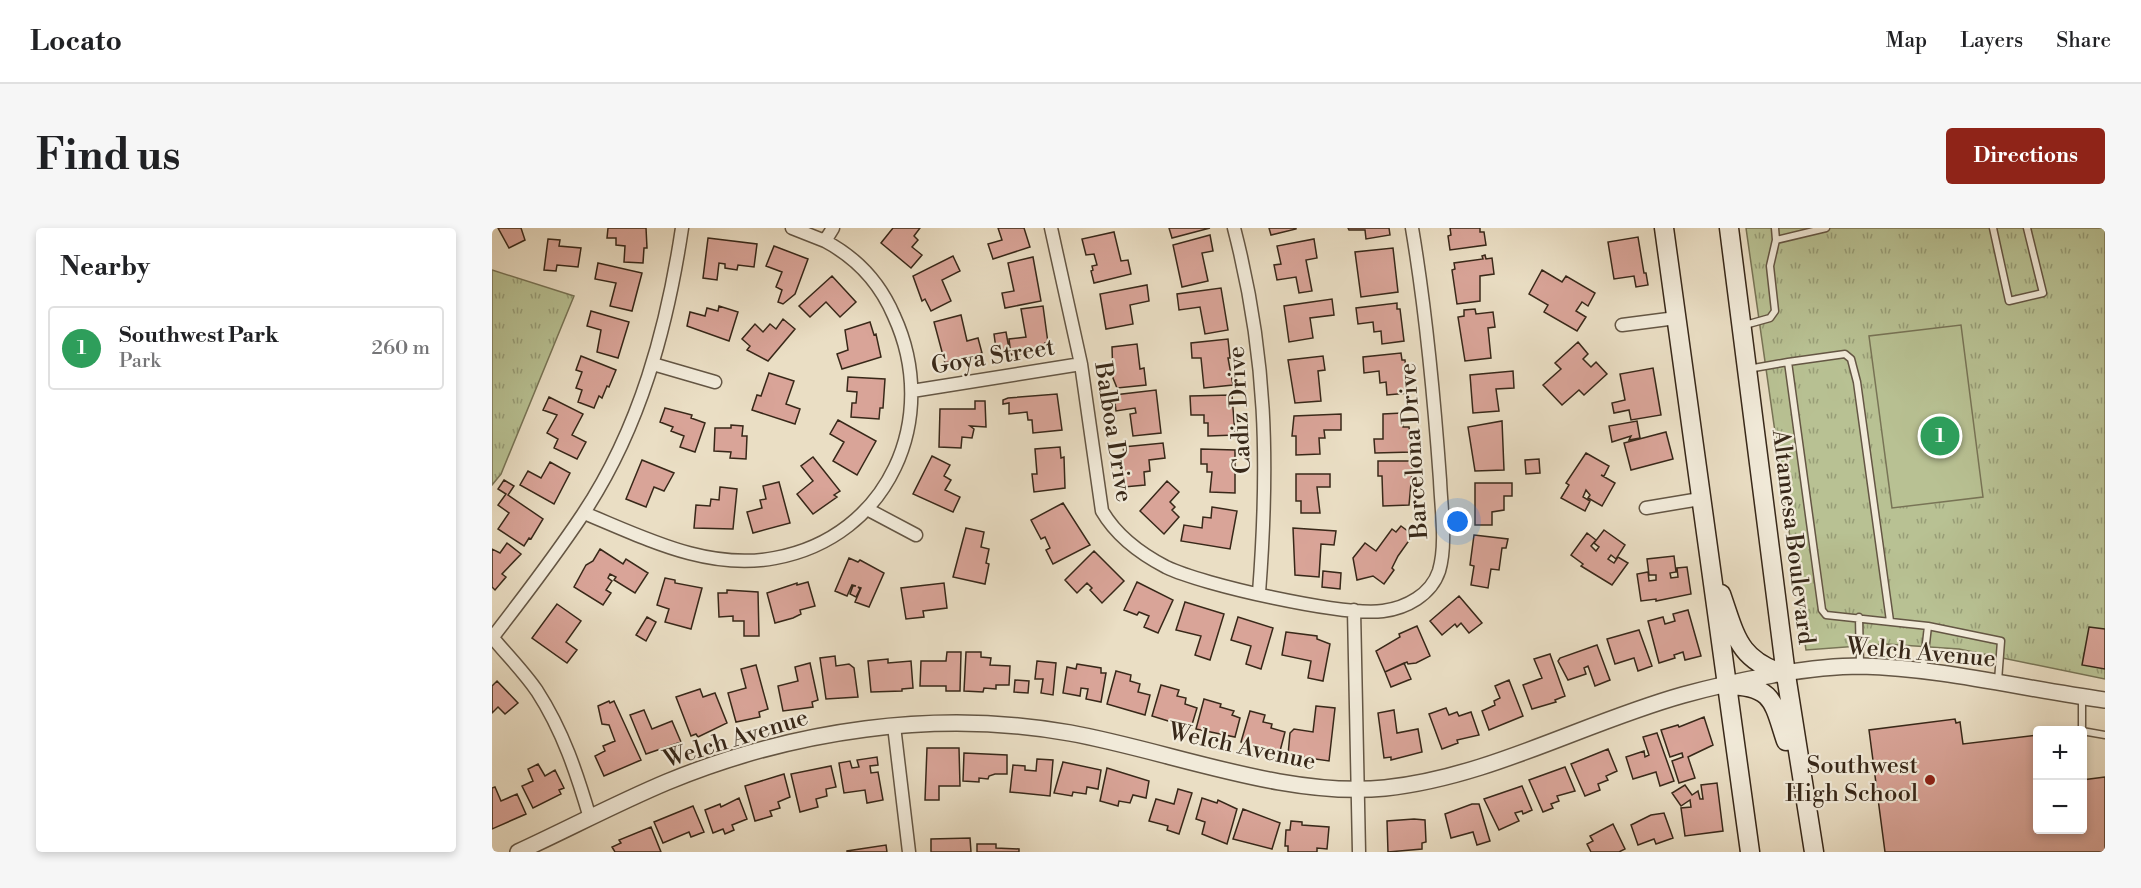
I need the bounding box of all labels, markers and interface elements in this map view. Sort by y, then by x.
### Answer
text: Locato [30,24,122,59]
text: Map [1886,28,1927,54]
text: Layers [1960,28,2023,54]
text: Share [2056,28,2111,54]
button: Directions [1946,128,2105,184]
text: Find us [36,130,180,183]
text: Nearby [60,251,150,283]
text: Southwest Park [119,322,279,349]
street label: Goya Street [929,332,1057,382]
text: 1 [77,336,86,361]
text: 260 m [372,336,430,361]
street label: Cadiz Drive [1222,345,1258,475]
text: Park [119,349,161,374]
street label: Balboa Drive [1087,359,1139,504]
street label: Barcelona Drive [1393,362,1435,541]
pin: 1 [1920,414,1960,458]
street label: Altamesa Boulevard [1765,427,1821,647]
your location [1443,507,1472,536]
street label: Welch Avenue [1844,631,1997,674]
street label: Welch Avenue [659,703,812,776]
street label: Welch Avenue [1165,717,1318,777]
map controls [2033,726,2087,834]
button: + [2033,726,2087,780]
place label: Southwest High School [1785,751,1919,809]
marker: Southwest High School [1923,773,1937,787]
button: − [2033,780,2087,834]

